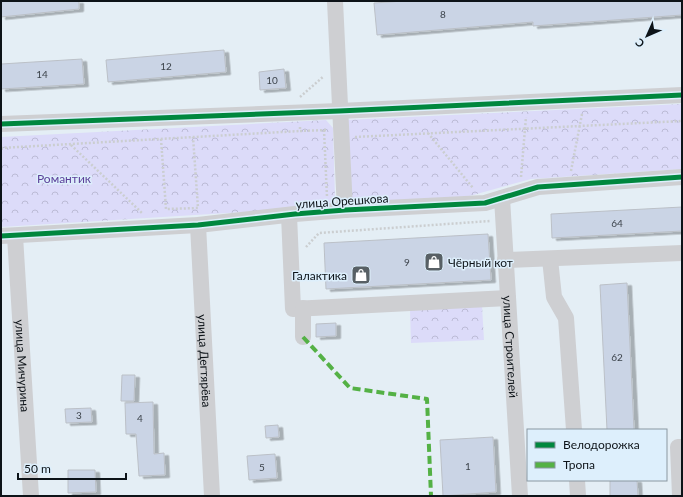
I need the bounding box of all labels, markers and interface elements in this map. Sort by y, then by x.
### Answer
house number: 8 [440,8,446,20]
north arrow [627,16,667,56]
text: С [632,36,647,51]
house number: 12 [160,60,172,72]
house number: 14 [36,68,48,80]
house number: 10 [266,74,278,86]
park label: Романтик [37,171,92,186]
street label: улица Орешкова [295,190,389,212]
house number: 64 [611,217,623,229]
shop icon: Чёрный кот [423,251,445,273]
place label: Чёрный кот [448,255,513,270]
house number: 9 [404,256,410,268]
shop icon: Галактика [350,264,372,286]
place label: Галактика [292,268,347,283]
street label: улица Строителей [500,295,522,399]
street label: улица Дегтярёва [195,314,215,408]
street label: улица Мичурина [13,319,33,412]
house number: 62 [611,351,623,363]
house number: 3 [76,409,82,421]
house number: 4 [137,412,143,424]
legend [527,429,667,481]
text: Велодорожка [563,437,640,452]
scale bar [18,455,126,481]
text: Тропа [563,457,595,472]
house number: 1 [465,460,471,472]
text: 50 m [24,461,51,476]
house number: 5 [259,461,265,473]

